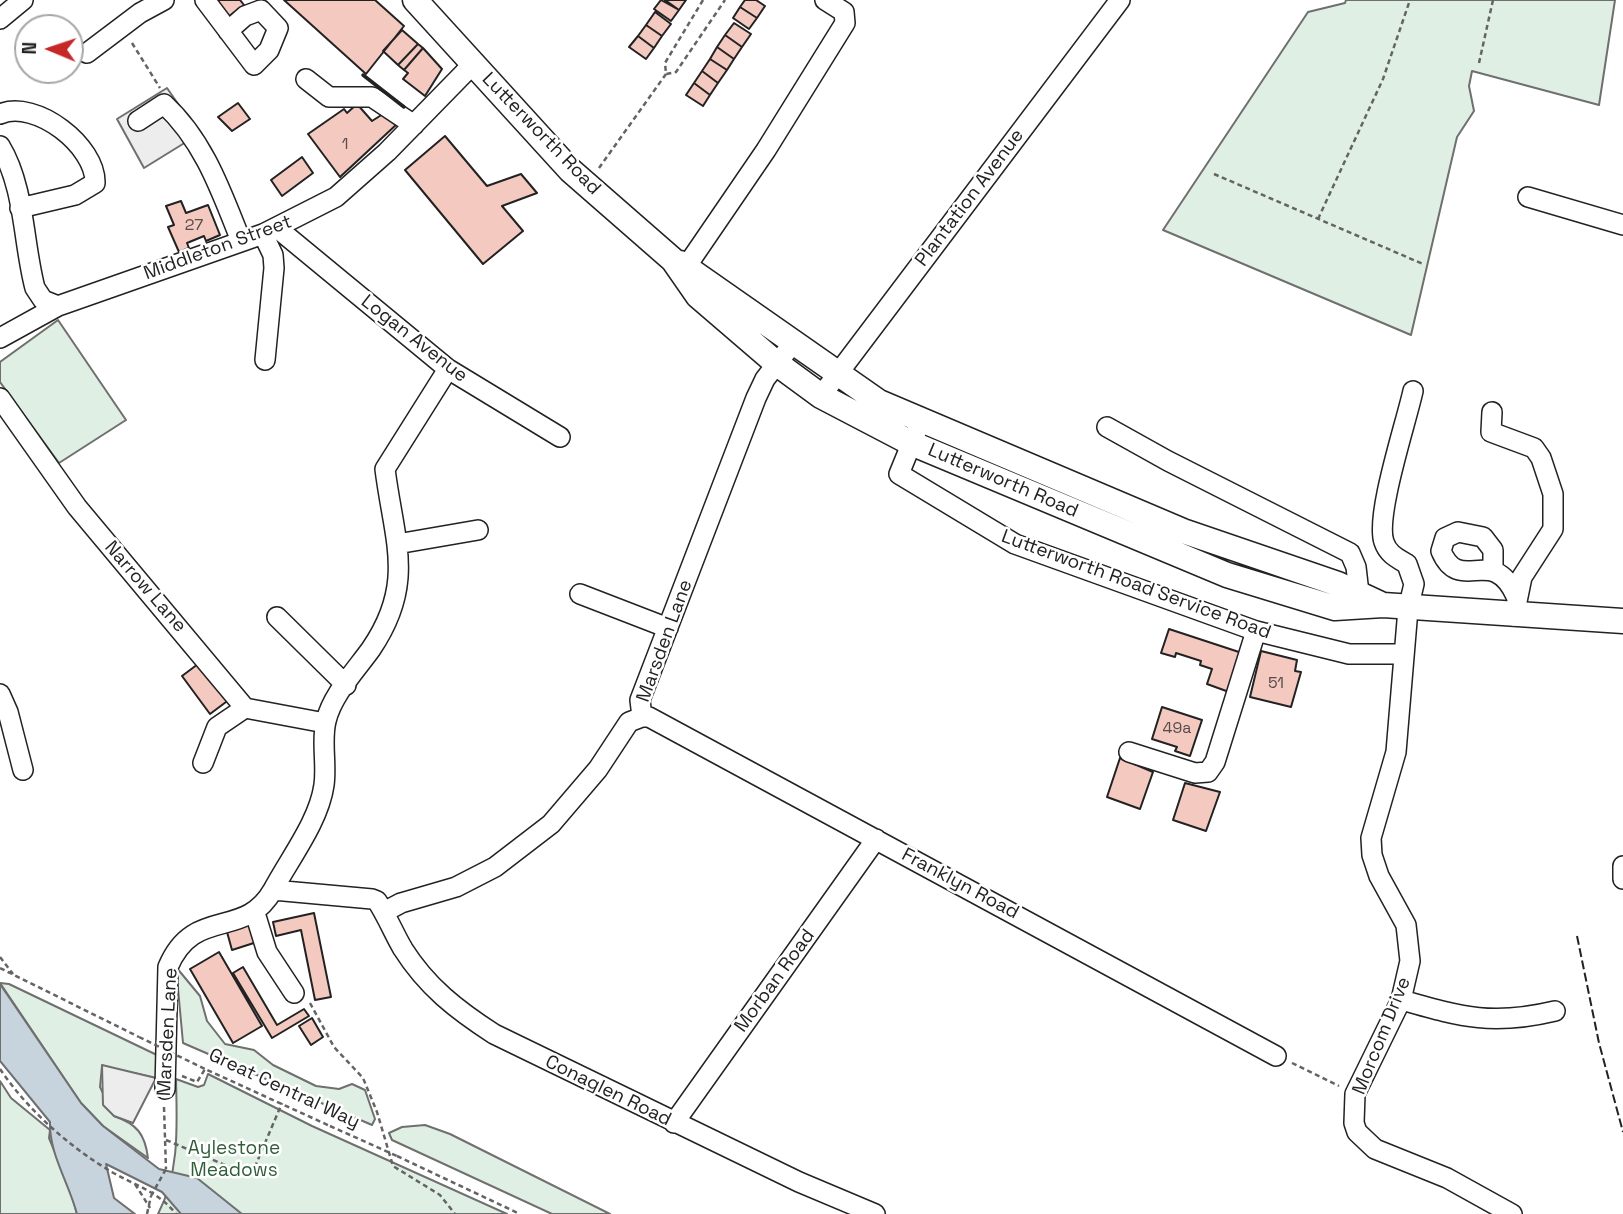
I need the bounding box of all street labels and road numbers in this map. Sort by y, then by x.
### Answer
street label: Lutterworth Road [477,68,605,200]
street label: Plantation Avenue [911,125,1029,271]
street label: Middleton Street [141,211,295,285]
street label: Logan Avenue [356,290,472,388]
street label: Lutterworth Road [924,439,1082,523]
street label: Lutterworth Road Service Road [998,526,1274,644]
street label: Narrow Lane [99,537,191,637]
street label: Marsden Lane [632,577,698,705]
street label: Franklyn Road [898,844,1022,924]
street label: Morban Road [730,925,820,1037]
street label: Marsden Lane [153,967,183,1097]
street label: Morcom Drive [1348,974,1416,1098]
street label: Great Central Way [205,1044,363,1134]
street label: Conaglen Road [541,1051,675,1131]

